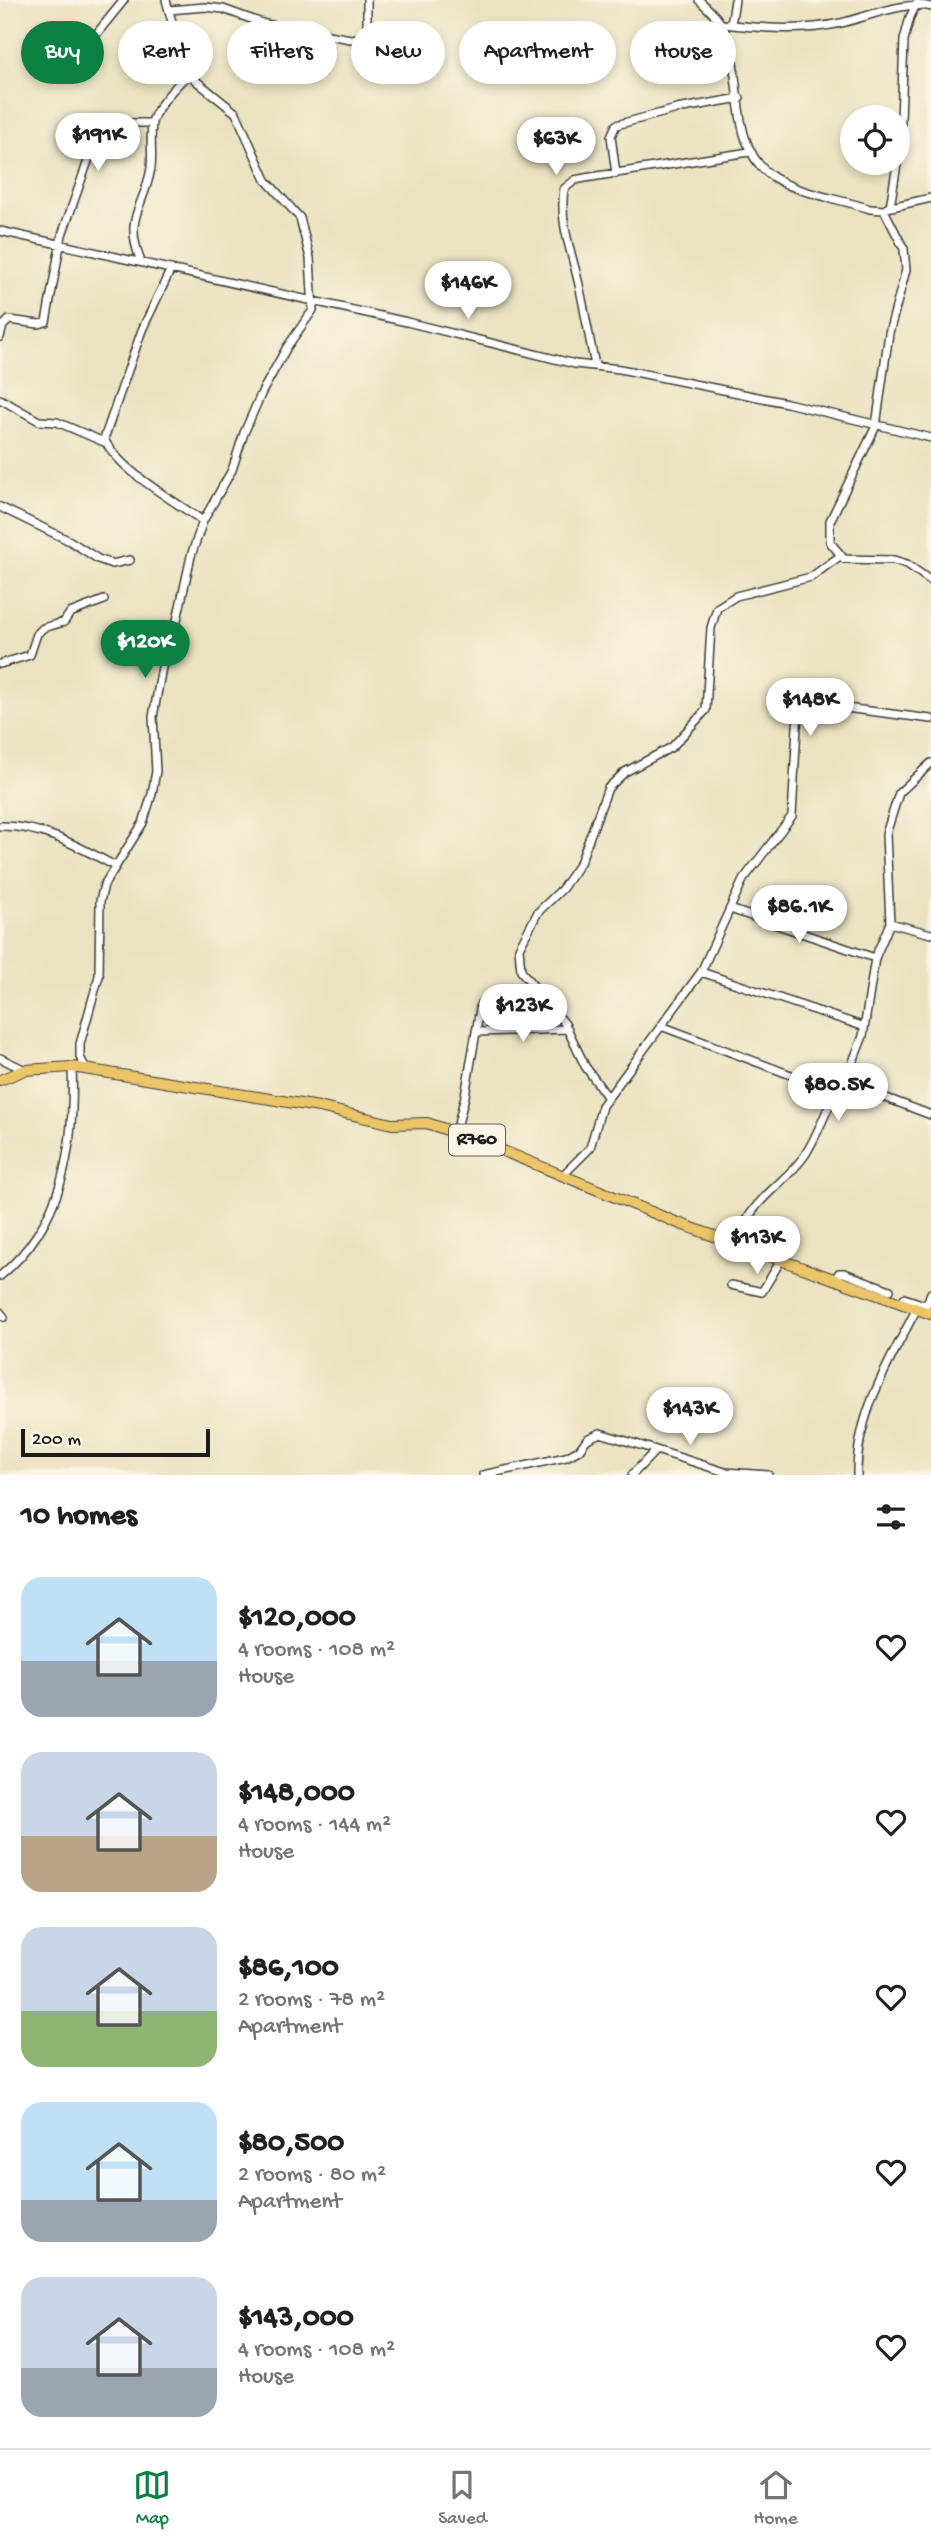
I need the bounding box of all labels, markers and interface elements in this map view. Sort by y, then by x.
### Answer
chip: Buy [21,21,104,84]
chip: Rent [118,21,213,84]
chip: Filters [227,21,337,84]
chip: New [351,21,445,84]
chip: Apartment [459,21,616,84]
chip: House [630,21,736,84]
map controls [840,105,910,175]
button: locate [840,105,910,175]
pin: $191K [49,114,147,173]
pin: $63K [515,118,597,177]
text: $191K [71,122,125,149]
text: $63K [533,126,579,153]
pin: $146K [419,262,517,321]
text: $146K [441,270,495,297]
pin: $120K [96,620,194,680]
text: $120K [117,629,173,656]
pin: $148K [761,678,859,738]
text: $148K [782,687,838,714]
pin: $86.1K [742,886,856,945]
text: $86.1K [767,894,831,921]
pin: $123K [474,984,572,1044]
text: $123K [495,993,551,1020]
pin: $80.5K [781,1064,895,1123]
text: $80.5K [804,1072,872,1099]
road number: R760 [449,1124,505,1156]
pin: $113K [708,1216,806,1276]
text: $113K [730,1225,784,1252]
pin: $143K [641,1388,739,1447]
text: $143K [662,1396,718,1423]
scale bar [21,1426,210,1458]
text: 200 m [32,1429,81,1452]
icon: filters [872,1498,910,1536]
text: 10 homes [21,1500,137,1535]
text: $120,000 [238,1602,356,1637]
icon: home [77,1605,161,1689]
icon: heart [872,1628,910,1666]
text: 4 rooms · 108 m² [238,1637,395,1664]
text: House [238,1664,294,1691]
text: $148,000 [238,1777,355,1812]
icon: home [77,1780,161,1864]
icon: heart [872,1803,910,1841]
text: 4 rooms · 144 m² [238,1812,391,1839]
text: House [238,1839,294,1866]
text: $86,100 [238,1952,339,1987]
icon: home [77,1955,161,2039]
icon: heart [872,1978,910,2016]
text: 2 rooms · 78 m² [238,1987,385,2014]
text: Apartment [238,2014,342,2041]
text: $80,500 [238,2127,344,2162]
icon: home [77,2130,161,2214]
icon: heart [872,2153,910,2191]
text: 2 rooms · 80 m² [238,2162,386,2189]
text: Apartment [238,2189,342,2216]
text: $143,000 [238,2302,354,2337]
icon: home [77,2305,161,2389]
icon: heart [872,2328,910,2366]
text: 4 rooms · 108 m² [238,2337,395,2364]
text: House [238,2364,294,2391]
tab: Map [133,2466,171,2531]
tab: Saved [438,2466,487,2531]
tab: Home [754,2466,798,2531]

